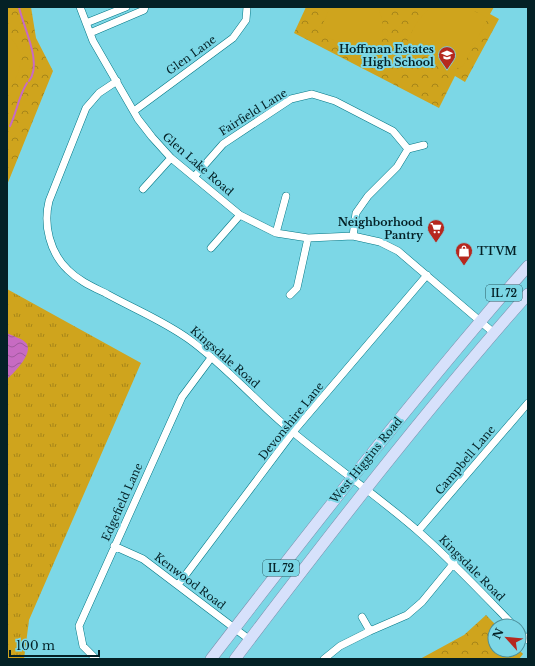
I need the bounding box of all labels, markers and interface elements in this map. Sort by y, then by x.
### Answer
street label: Glen Lane [163,32,219,78]
place label: Hoffman Estates High School [339,42,434,69]
school or university icon: Hoffman Estates High School [437,45,457,70]
street label: Fairfield Lane [216,85,290,139]
street label: Glen Lake Road [160,129,237,199]
place label: Neighborhood Pantry [338,215,424,242]
supermarket icon: Neighborhood Pantry [426,218,446,243]
shop icon: TTVM [454,241,474,266]
place label: TTVM [477,244,517,258]
road number: IL 72 [486,285,522,301]
street label: Kingsdale Road [187,323,263,391]
street label: Devonshire Lane [255,379,327,463]
street label: West Higgins Road [326,414,405,507]
street label: Campbell Lane [432,423,498,497]
street label: Edgefield Lane [99,461,145,543]
street label: Kingsdale Road [436,532,508,604]
street label: Kenwood Road [152,550,229,613]
road number: IL 72 [263,560,299,576]
north arrow [487,618,527,658]
text: N [490,625,507,641]
scale bar [10,632,99,658]
text: 100 m [16,638,55,653]

